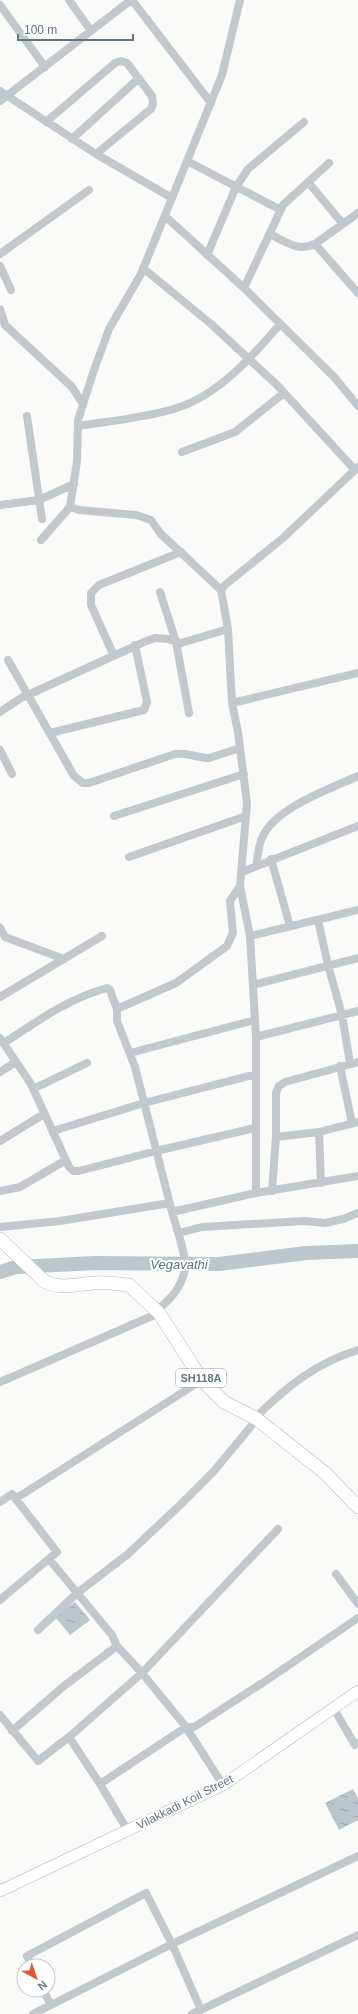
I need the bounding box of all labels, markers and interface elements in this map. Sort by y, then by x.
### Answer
scale bar [18,16,133,42]
text: 100 m [24,23,57,37]
water label: Vegavathi [150,1257,209,1272]
road number: SH118A [176,1369,226,1387]
street label: Vilakkadi Koil Street [134,1771,236,1832]
north arrow [16,1958,56,1998]
text: N [35,1979,49,1993]

